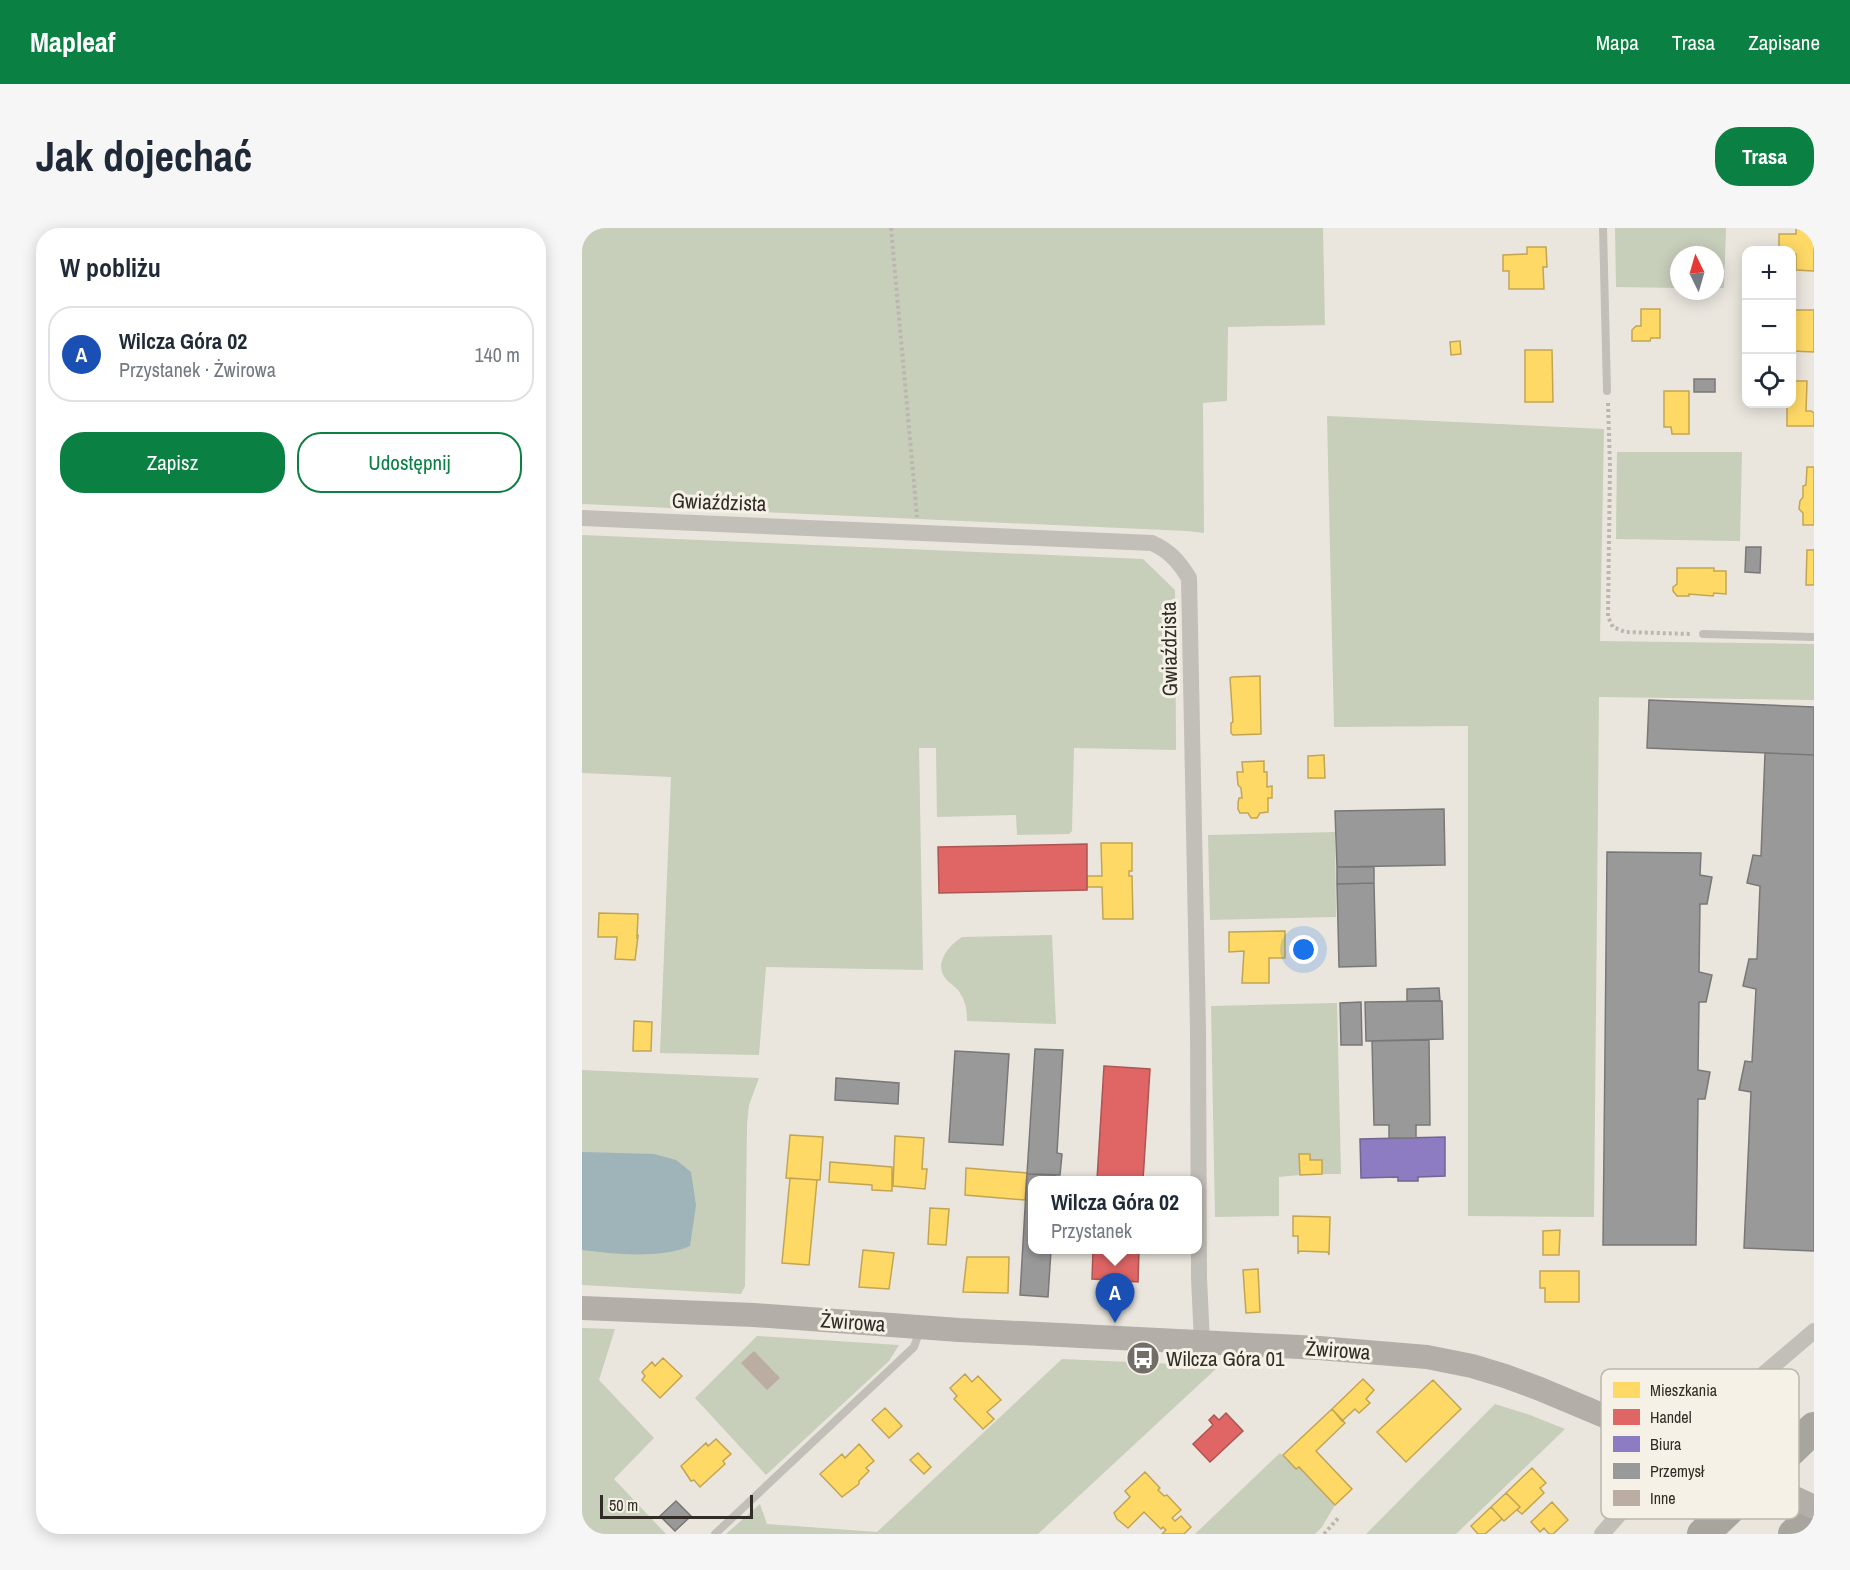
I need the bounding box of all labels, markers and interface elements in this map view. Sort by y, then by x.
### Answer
text: Mapleaf [30,23,115,61]
text: Mapa [1596,28,1639,57]
text: Trasa [1672,28,1715,57]
text: Zapisane [1748,28,1820,57]
button: Trasa [1715,127,1814,186]
text: Jak dojechać [36,128,252,184]
north arrow [1670,246,1724,300]
map controls [1742,246,1796,408]
button: + [1742,246,1796,300]
text: W pobliżu [60,250,161,285]
button: − [1742,300,1796,354]
text: Wilcza Góra 02 [119,326,247,356]
text: A [76,341,87,368]
text: 140 m [474,341,520,368]
button: locate [1742,354,1796,408]
text: Przystanek · Żwirowa [119,356,276,383]
button: Zapisz [60,432,285,493]
button: Udostępnij [297,432,522,493]
street label: Gwiaździsta [671,486,767,518]
street label: Gwiaździsta [1154,601,1184,697]
your location [1289,935,1318,964]
popup [1028,1176,1202,1254]
text: Wilcza Góra 02 [1051,1187,1179,1217]
text: Przystanek [1051,1217,1132,1244]
pin: A [1096,1274,1134,1323]
street label: Żwirowa [820,1305,887,1339]
street label: Żwirowa [1305,1333,1372,1367]
bus stop icon: Wilcza Góra 01 [1125,1340,1161,1376]
place label: Wilcza Góra 01 [1166,1344,1285,1373]
legend [1601,1369,1799,1519]
text: Mieszkania [1650,1379,1718,1401]
text: Handel [1650,1406,1692,1428]
text: Biura [1650,1433,1682,1455]
text: Przemysł [1650,1460,1705,1482]
text: Inne [1650,1487,1676,1509]
scale bar [600,1492,753,1520]
text: 50 m [609,1494,638,1516]

